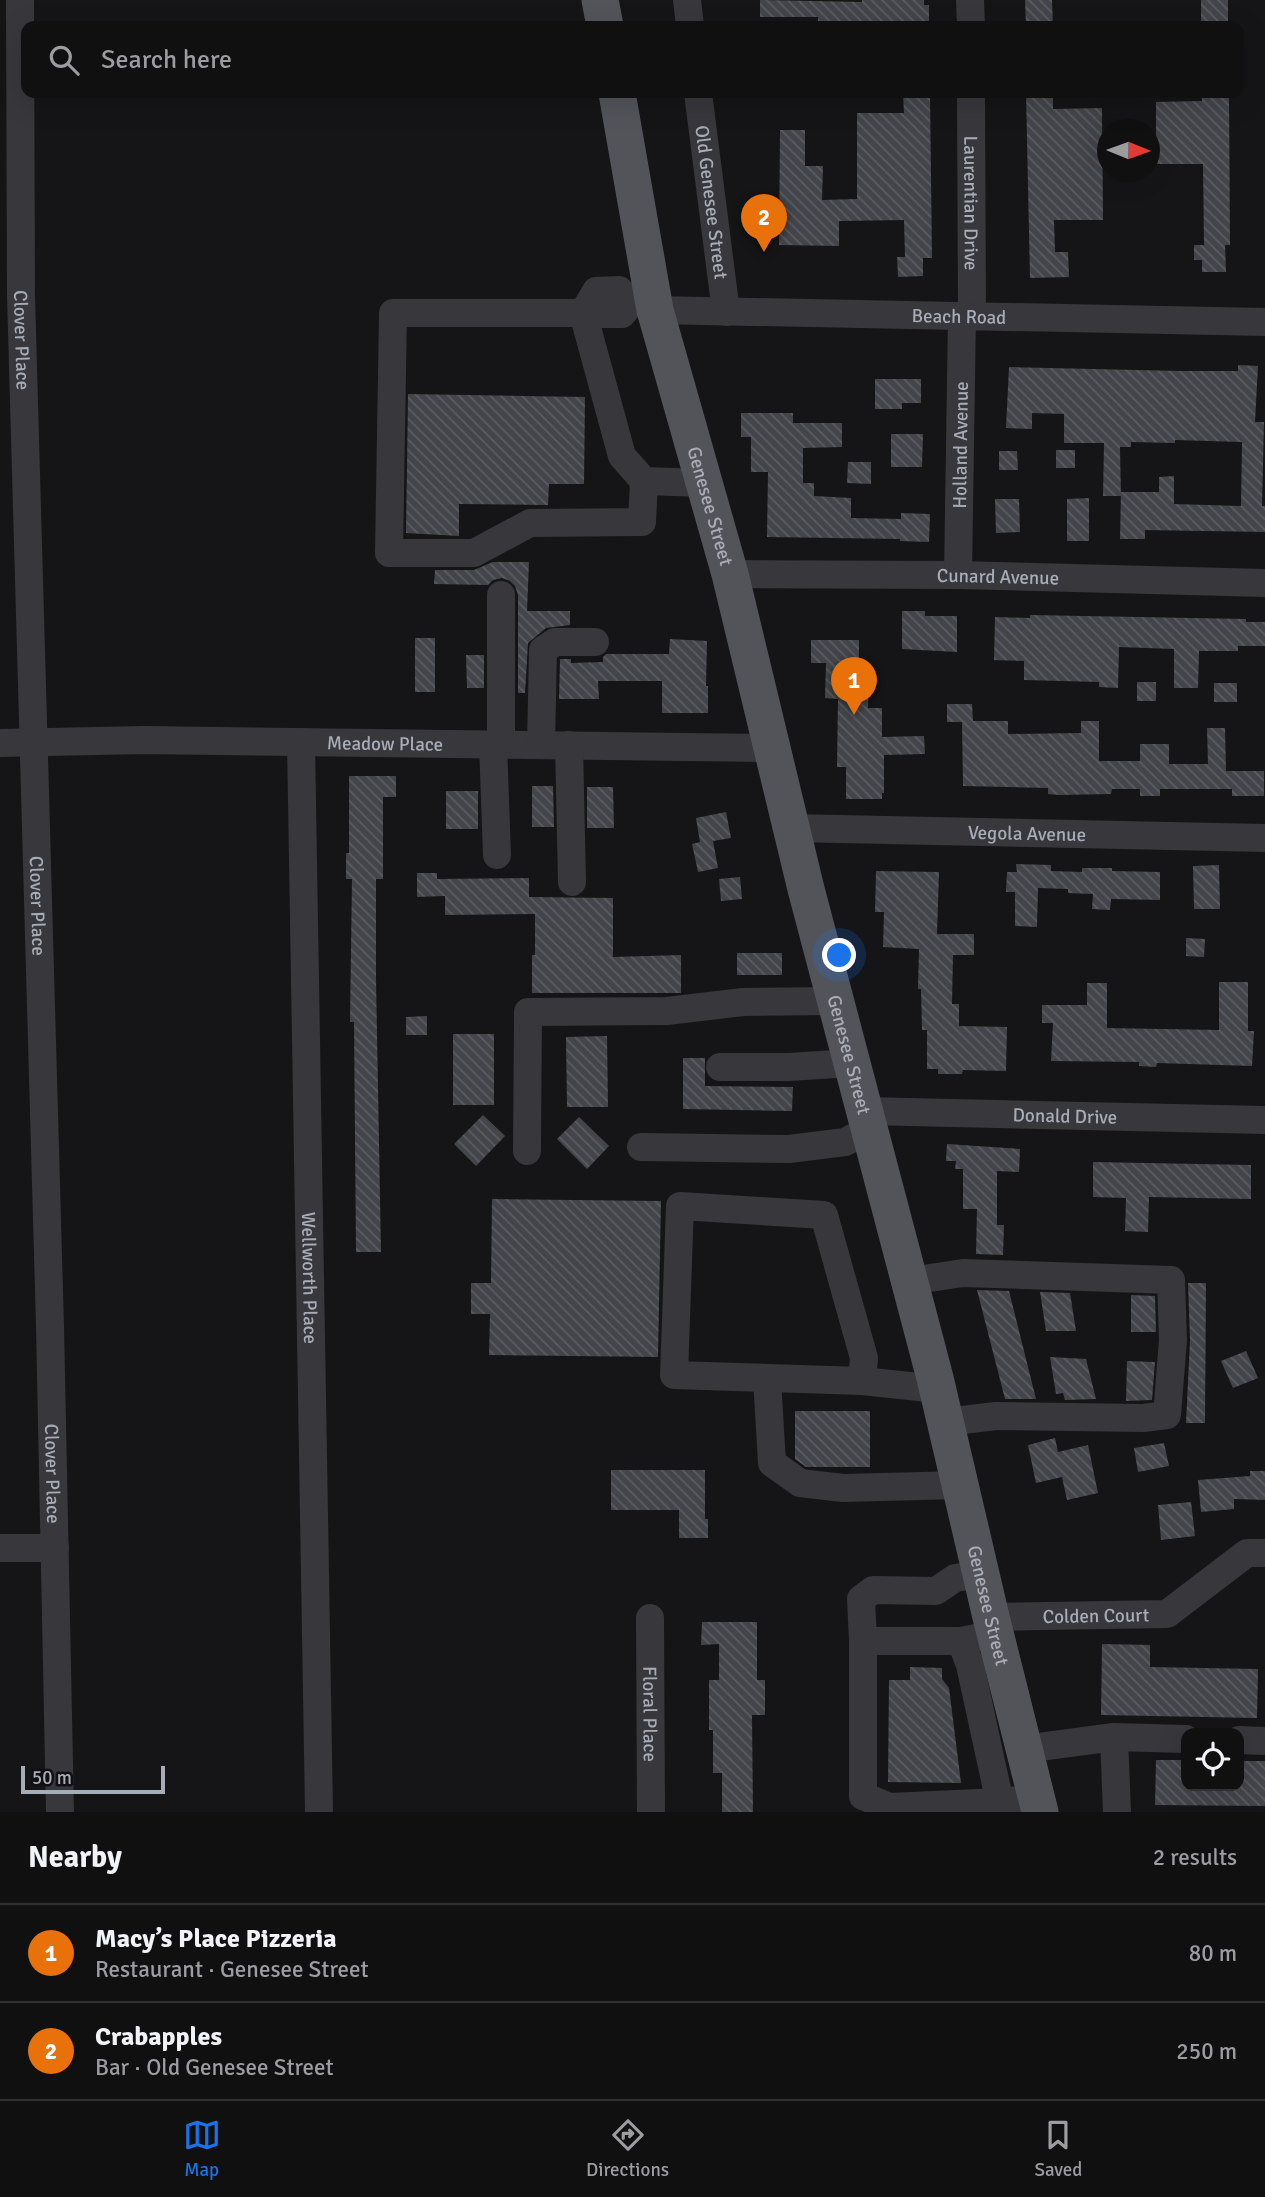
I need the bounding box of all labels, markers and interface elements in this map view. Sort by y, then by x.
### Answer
search box [21,21,1244,98]
icon: search [45,41,83,79]
text: Search here [101,44,232,76]
north arrow [1097,119,1160,182]
street label: Old Genesee Street [689,124,733,281]
street label: Laurentian Drive [958,135,983,271]
pin: 2 [741,194,787,252]
street label: Clover Place [8,290,35,390]
street label: Beach Road [911,304,1007,330]
street label: Holland Avenue [948,381,974,509]
street label: Genesee Street [681,444,738,569]
street label: Cunard Avenue [937,564,1059,591]
pin: 1 [831,657,877,715]
street label: Meadow Place [327,731,443,757]
street label: Vegola Avenue [968,821,1086,847]
street label: Clover Place [24,855,51,956]
your location [822,938,856,972]
street label: Genesee Street [821,992,876,1118]
street label: Donald Drive [1012,1103,1117,1130]
street label: Wellworth Place [296,1212,322,1344]
street label: Clover Place [39,1423,65,1524]
street label: Genesee Street [962,1543,1014,1668]
street label: Colden Court [1043,1603,1150,1629]
street label: Floral Place [637,1666,662,1762]
map controls [1181,1728,1244,1791]
button: locate [1181,1728,1244,1791]
scale bar [21,1763,164,1795]
text: 50 m [32,1766,72,1790]
text: Nearby [28,1839,122,1876]
text: 2 results [1153,1843,1237,1872]
text: Macy’s Place Pizzeria [95,1923,337,1955]
text: 1 [45,1939,57,1968]
text: 80 m [1189,1939,1237,1968]
text: Restaurant · Genesee Street [95,1955,368,1984]
text: Crabapples [95,2021,222,2053]
text: 2 [45,2037,57,2066]
text: 250 m [1176,2037,1237,2066]
text: Bar · Old Genesee Street [95,2053,334,2082]
tab: Map [183,2116,221,2182]
tab: Directions [586,2116,669,2182]
tab: Saved [1034,2116,1082,2182]

